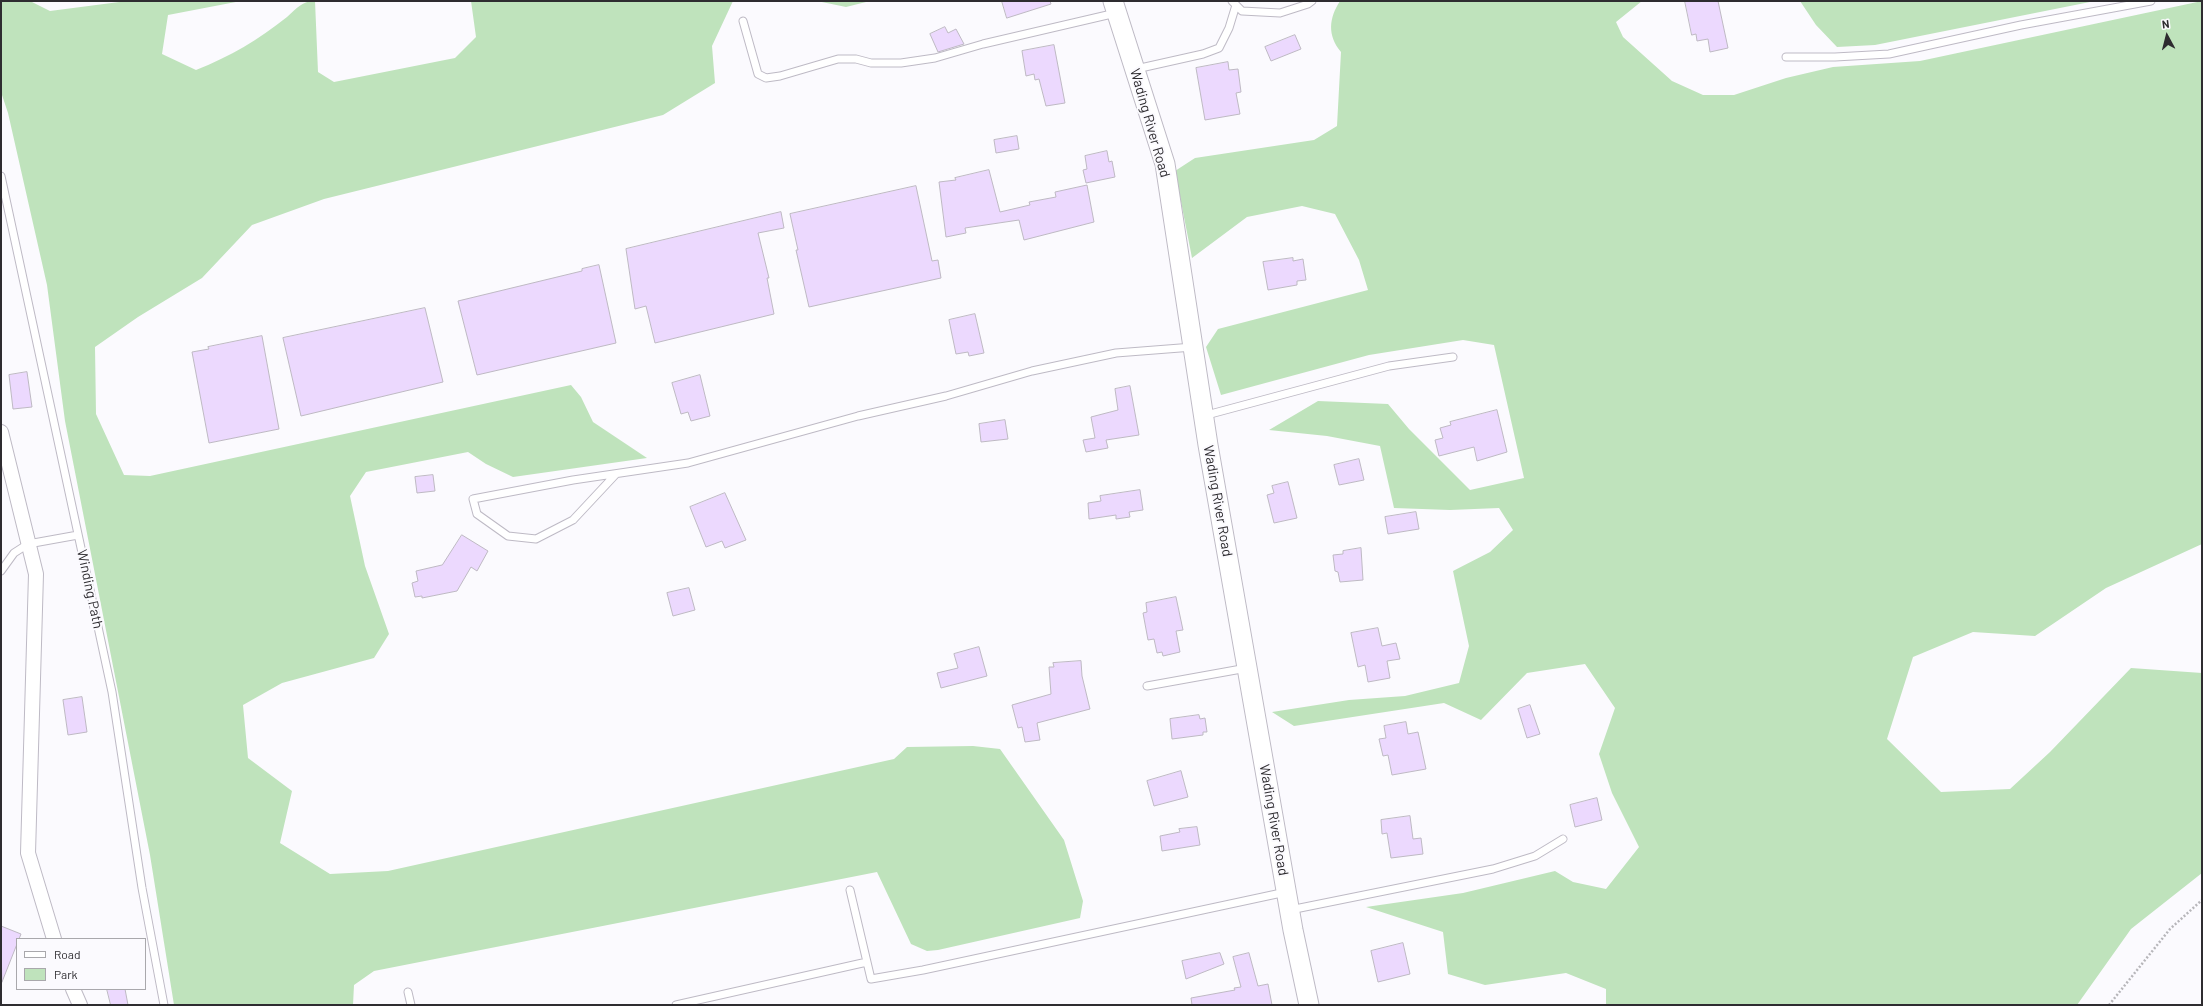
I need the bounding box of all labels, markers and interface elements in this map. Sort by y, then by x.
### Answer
north arrow [2147,16,2187,56]
text: N [2161,17,2170,30]
street label: Wading River Road [1126,67,1174,179]
street label: Wading River Road [1200,444,1236,558]
street label: Winding Path [73,548,107,630]
street label: Wading River Road [1256,763,1292,877]
legend [16,938,146,990]
text: Road [54,947,81,961]
text: Park [54,967,78,981]

